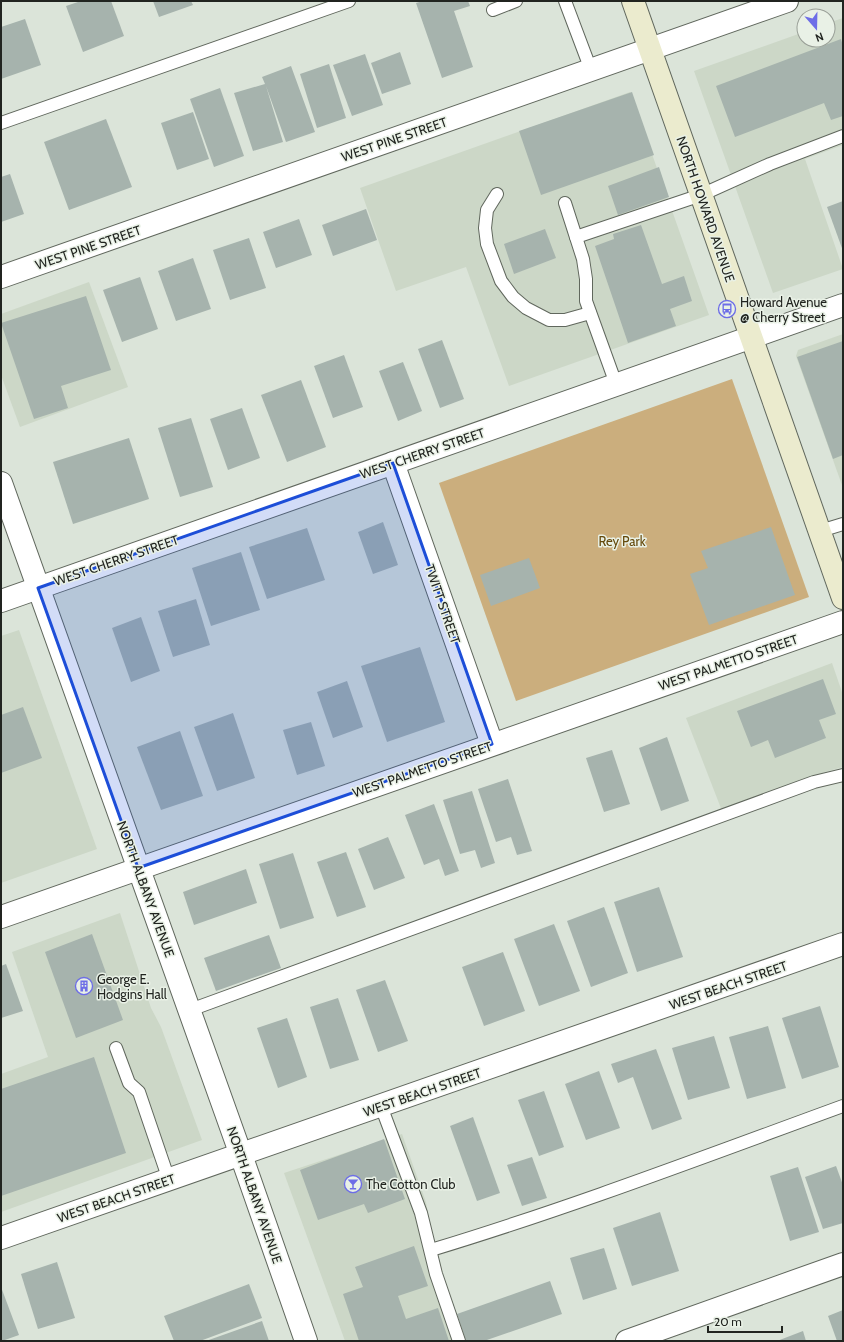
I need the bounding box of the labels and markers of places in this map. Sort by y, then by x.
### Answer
place label: Howard Avenue @ Cherry Street [740,294,827,325]
bus stop icon: Howard Avenue @ Cherry Street [717,299,737,319]
place label: George E. Hodgins Hall [97,971,167,1002]
building icon: George E. Hodgins Hall [74,976,94,996]
bar icon: The Cotton Club [343,1174,363,1194]
place label: The Cotton Club [366,1176,456,1192]

